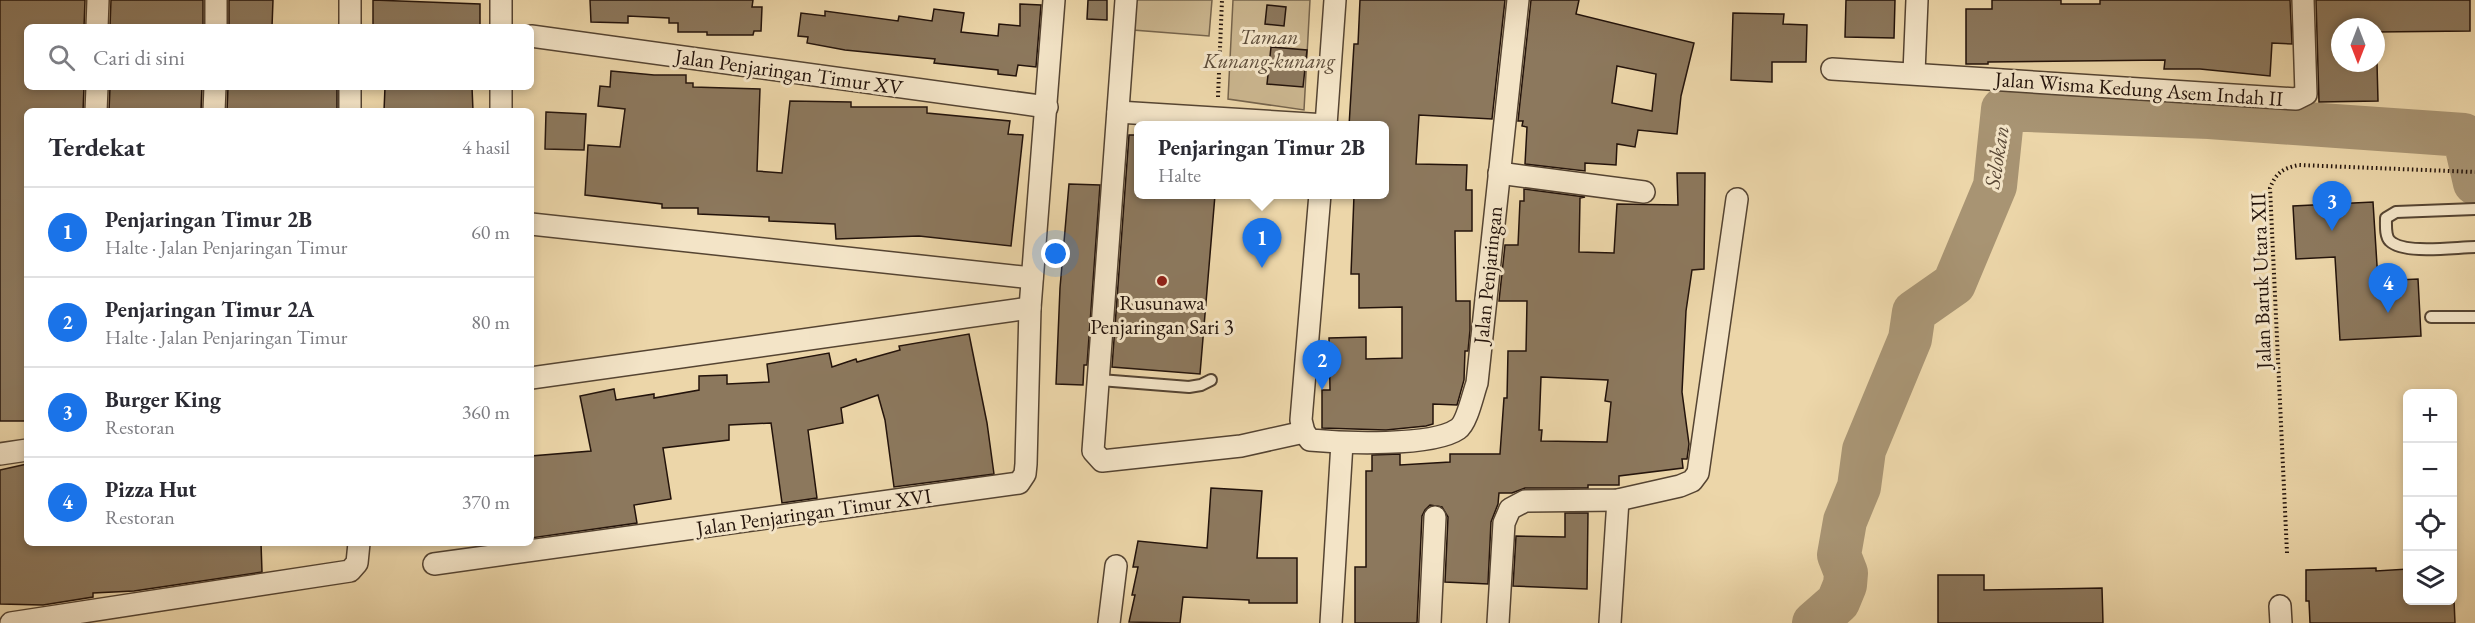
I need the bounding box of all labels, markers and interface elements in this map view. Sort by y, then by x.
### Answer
north arrow [2331,18,2385,72]
park label: Taman Kunang-kunang [1202,23,1336,74]
search box [24,24,534,90]
icon: search [45,41,78,74]
street label: Jalan Penjaringan Timur XV [671,42,906,101]
text: Cari di sini [93,43,185,72]
street label: Jalan Wisma Kedung Asem Indah II [1992,65,2284,112]
popup [1134,121,1389,199]
water label: Selokan [1977,123,2016,192]
text: Terdekat [48,130,145,164]
text: Penjaringan Timur 2B [1158,133,1365,162]
text: 4 hasil [462,134,510,160]
text: Halte [1158,162,1201,188]
pin: 3 [2312,182,2352,231]
street label: Jalan Baruk Utara XII [2244,192,2277,372]
street label: Jalan Penjaringan [1467,204,1508,347]
text: Penjaringan Timur 2B [105,205,312,234]
pin: 1 [1242,218,1282,268]
text: 1 [62,219,73,245]
text: 60 m [471,219,510,245]
text: Halte · Jalan Penjaringan Timur [105,234,348,260]
your location [1041,239,1070,268]
pin: 4 [2368,264,2408,313]
marker: Rusunawa Penjaringan Sari 3 [1155,274,1169,288]
place label: Rusunawa Penjaringan Sari 3 [1090,289,1234,340]
text: Penjaringan Timur 2A [105,295,314,324]
text: 2 [62,309,73,335]
text: 80 m [471,309,510,335]
text: Halte · Jalan Penjaringan Timur [105,324,348,350]
pin: 2 [1302,340,1342,390]
text: Burger King [105,385,221,414]
map controls [2403,389,2457,605]
button: + [2403,389,2457,443]
text: 3 [62,399,73,425]
text: 360 m [462,399,510,425]
text: Restoran [105,414,175,440]
button: − [2403,443,2457,497]
text: Pizza Hut [105,475,197,504]
street label: Jalan Penjaringan Timur XVI [693,482,933,542]
text: 4 [62,489,73,515]
text: 370 m [462,489,510,515]
button: locate [2403,497,2457,551]
text: Restoran [105,504,175,530]
button: layers [2403,551,2457,605]

